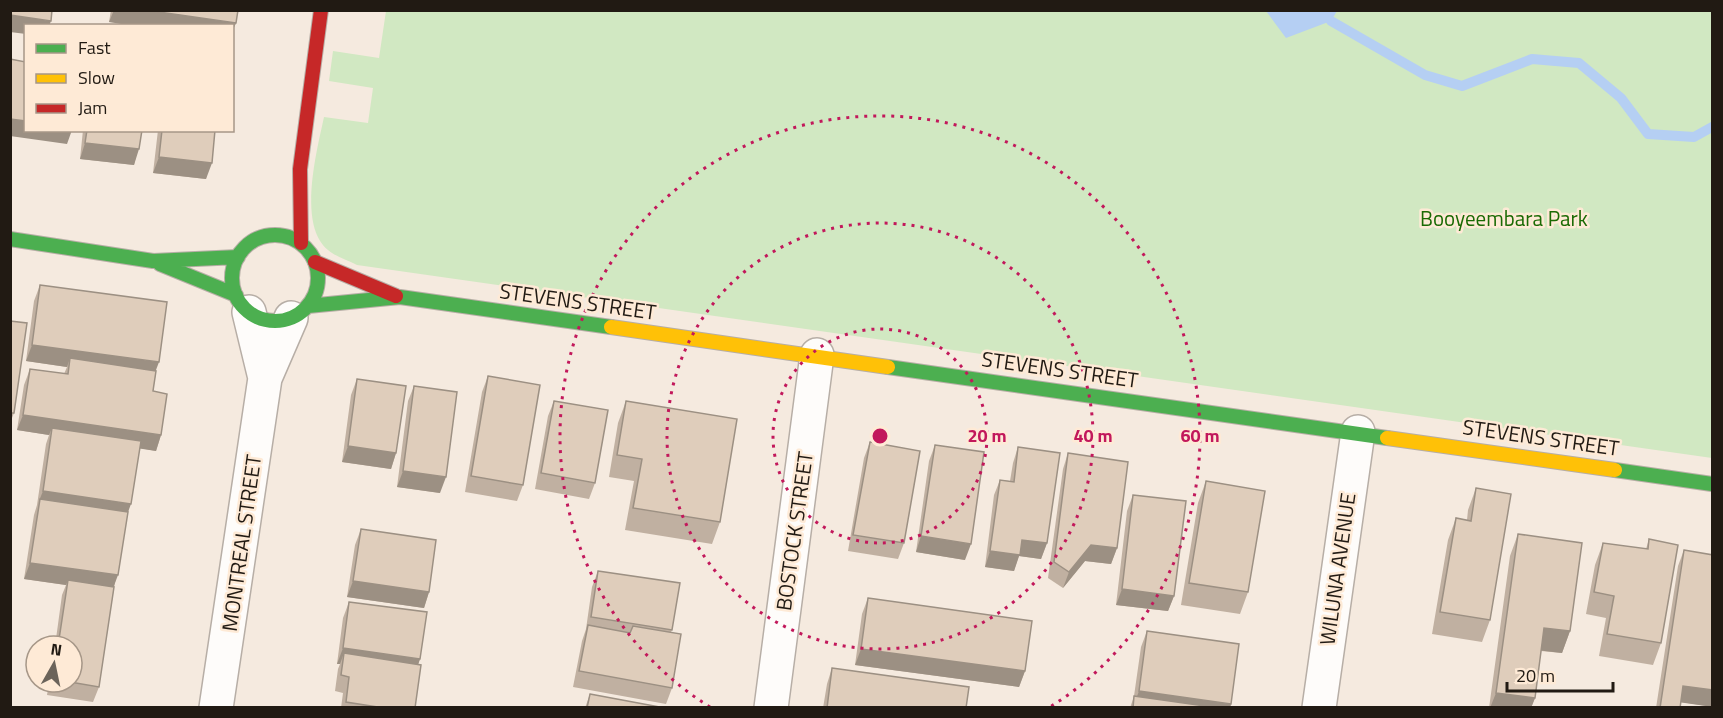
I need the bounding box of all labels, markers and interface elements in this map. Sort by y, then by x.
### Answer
legend [24,24,234,132]
text: Fast [78,34,111,61]
text: Slow [78,64,115,91]
text: Jam [78,94,107,121]
park label: Booyeembara Park [1420,202,1588,234]
street label: STEVENS STREET [498,274,658,328]
street label: STEVENS STREET [980,342,1140,396]
street label: STEVENS STREET [1461,410,1621,464]
text: 20 m [967,422,1007,449]
text: 40 m [1073,422,1113,449]
text: 60 m [1180,422,1220,449]
centre of rings [870,426,890,446]
street label: BOSTOCK STREET [767,449,821,613]
street label: MONTREAL STREET [213,453,269,633]
street label: WILUNA AVENUE [1310,491,1364,647]
north arrow [24,634,84,694]
text: N [49,636,64,662]
scale bar [1507,655,1614,693]
text: 20 m [1516,662,1555,689]

